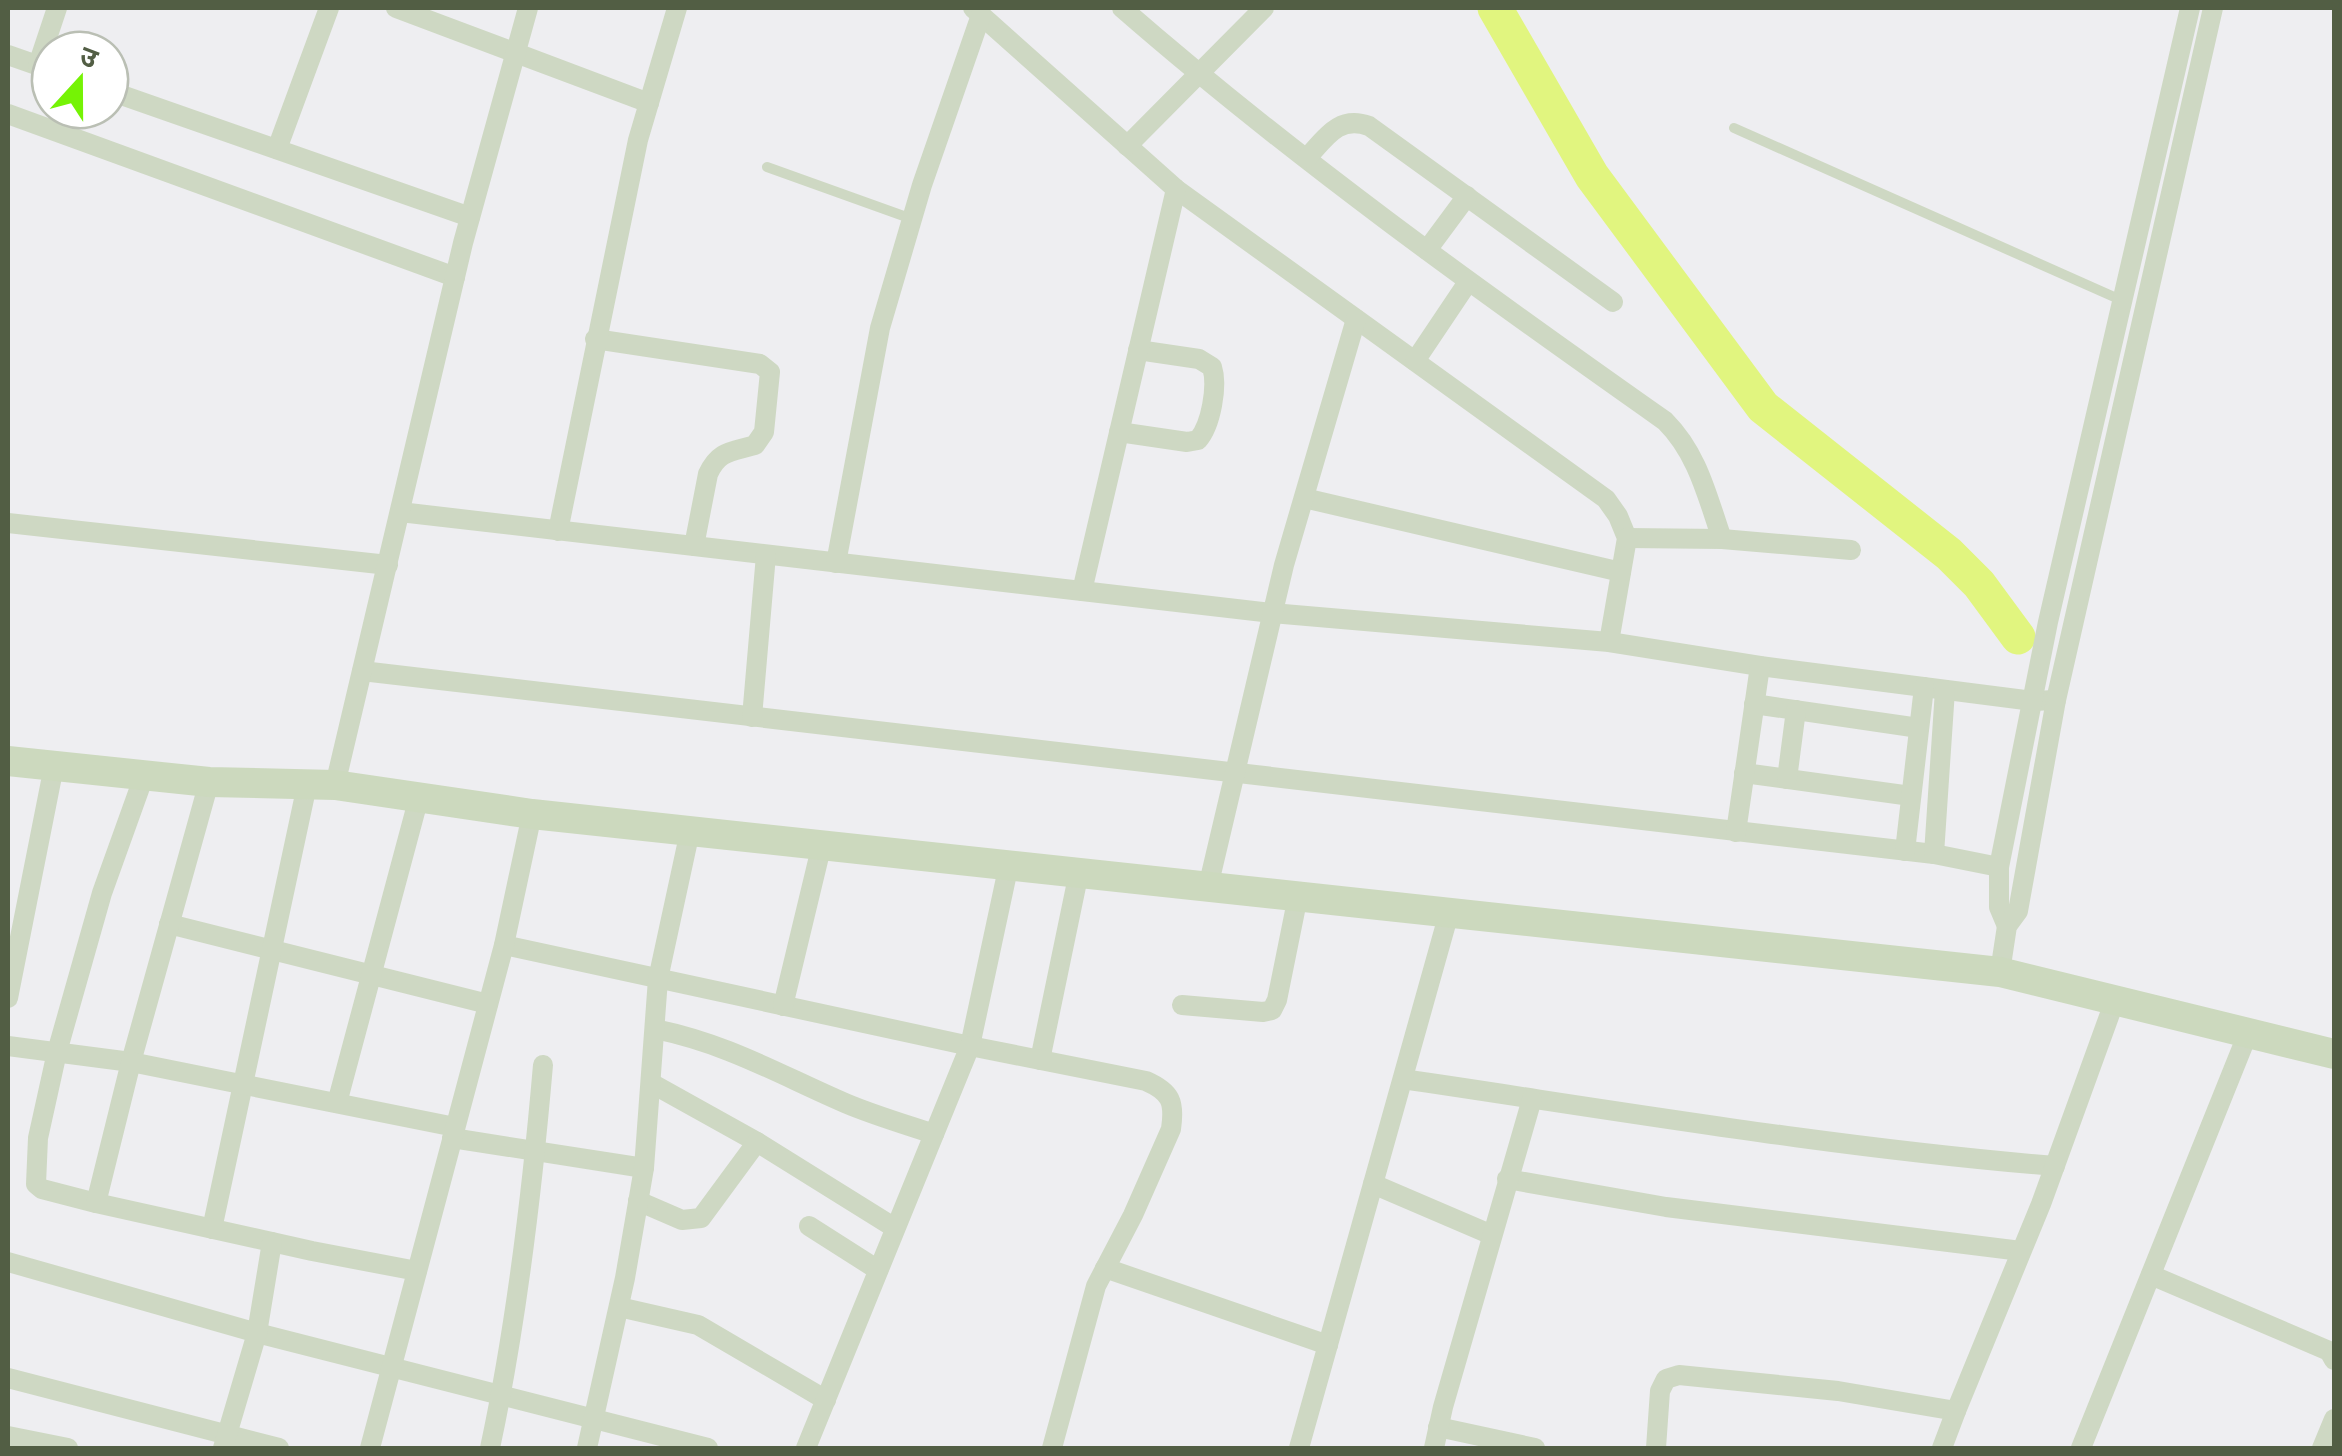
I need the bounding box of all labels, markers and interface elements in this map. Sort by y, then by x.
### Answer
north arrow [30,30,130,130]
text: उ [75,35,104,77]

